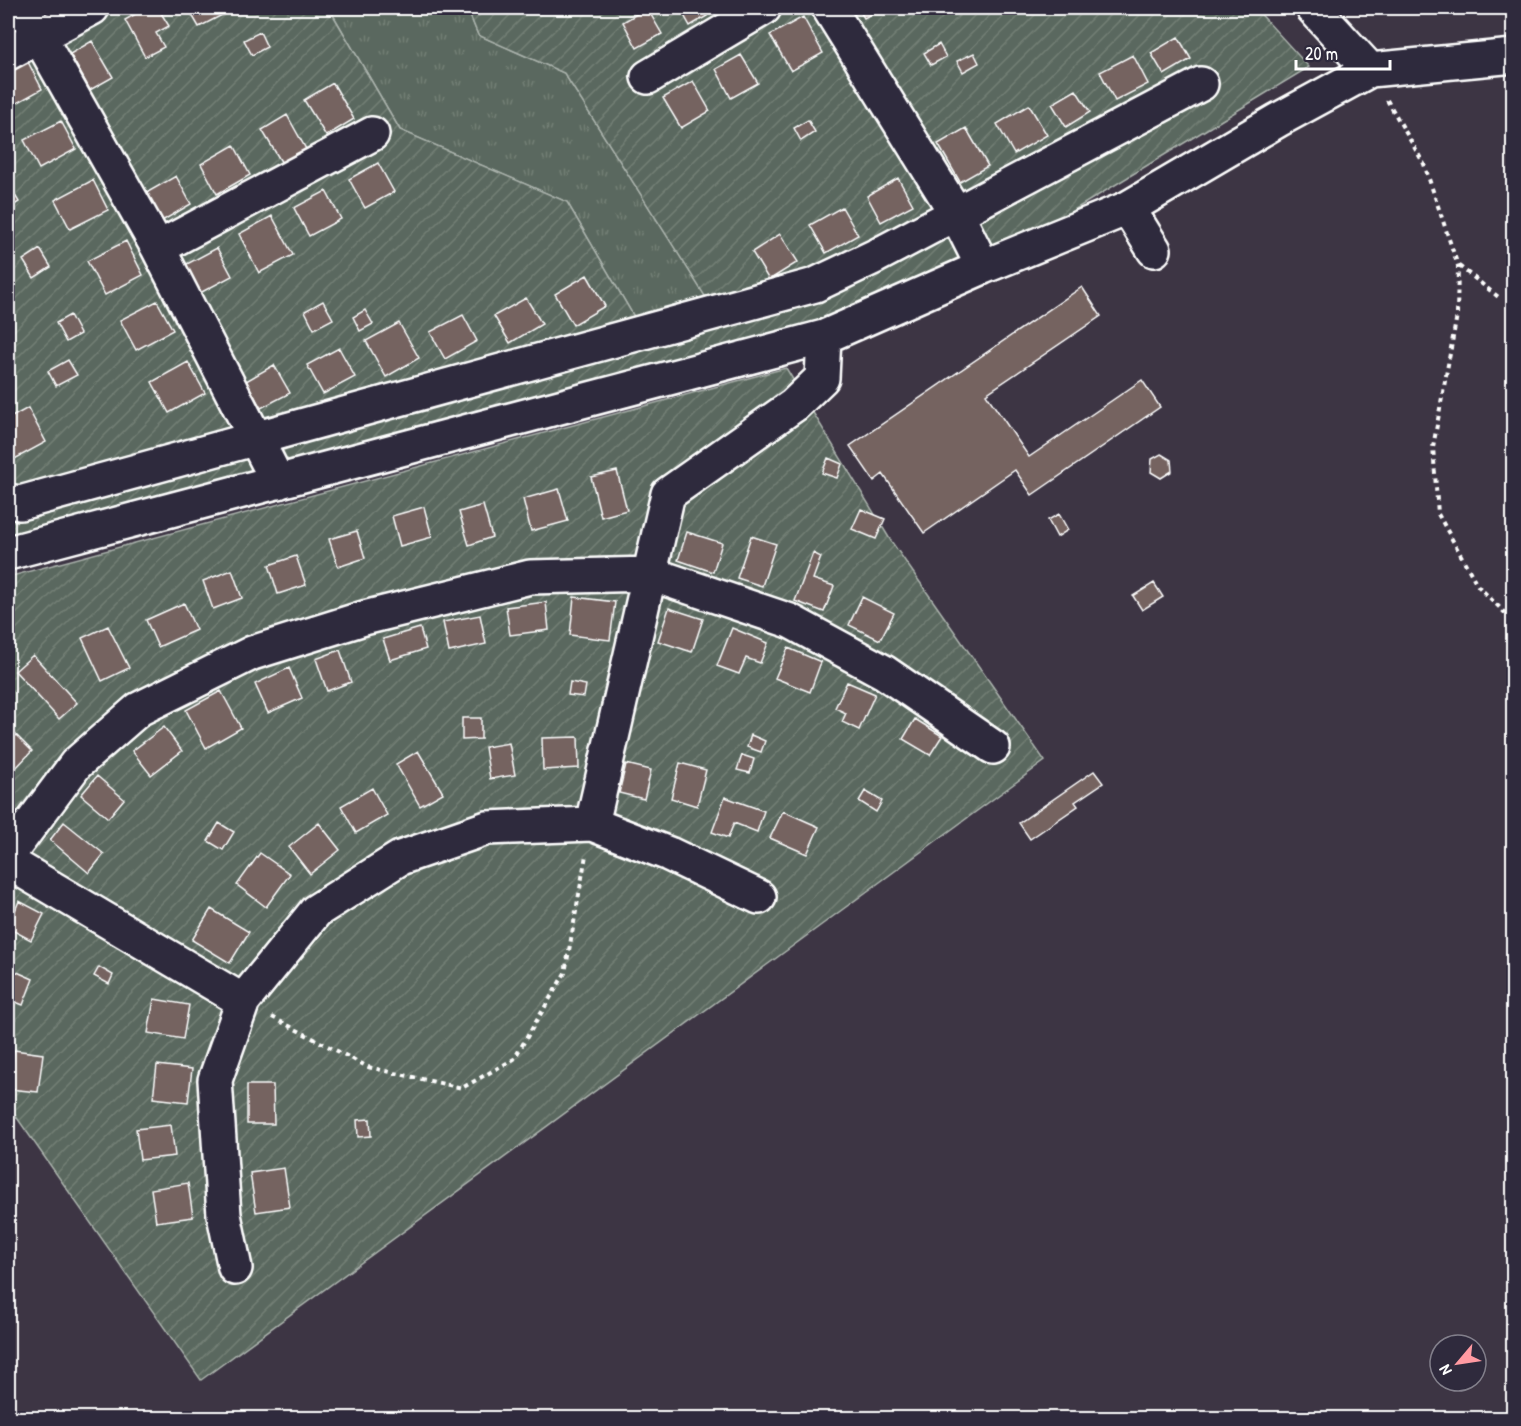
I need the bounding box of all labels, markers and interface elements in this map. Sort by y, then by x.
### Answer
scale bar [1296,33,1390,71]
text: 20 m [1305,41,1338,66]
north arrow [1428,1333,1488,1393]
text: N [1433,1361,1457,1379]

